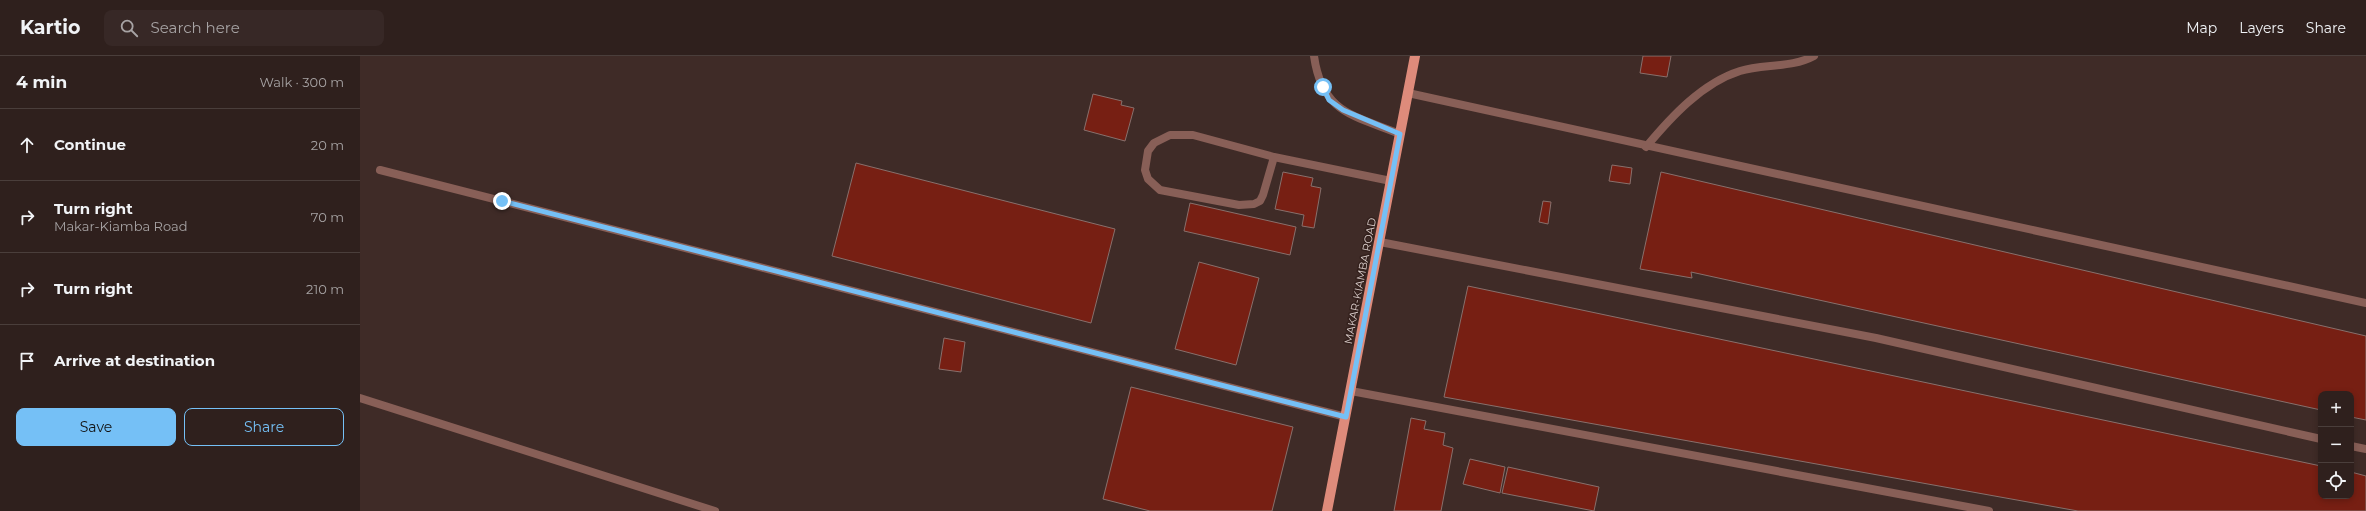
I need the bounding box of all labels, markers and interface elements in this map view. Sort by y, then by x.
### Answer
search box [104,10,384,46]
text: Kartio [20,16,80,39]
icon: search [118,17,140,39]
text: Search here [150,18,240,37]
text: Map [2186,19,2217,37]
text: Layers [2239,19,2284,37]
text: Share [2306,19,2346,37]
text: 4 min [16,72,67,92]
text: Walk · 300 m [259,74,344,90]
route start [1314,78,1332,96]
icon: ahead [16,134,38,156]
text: Continue [54,135,126,154]
text: 20 m [311,137,344,153]
route end [493,192,511,210]
text: Turn right [54,199,133,218]
icon: right [16,206,38,228]
text: 70 m [311,209,344,225]
street label: MAKAR-KIAMBA ROAD [1341,217,1379,345]
text: Makar-Kiamba Road [54,218,187,234]
icon: right [16,278,38,300]
text: Turn right [54,279,133,298]
text: 210 m [306,281,344,297]
icon: arrive [16,350,38,372]
text: Arrive at destination [54,351,215,370]
map controls [2318,391,2354,499]
button: + [2318,391,2354,427]
button: Save [16,408,176,446]
button: Share [184,408,344,446]
button: − [2318,427,2354,463]
button: locate [2318,463,2354,499]

